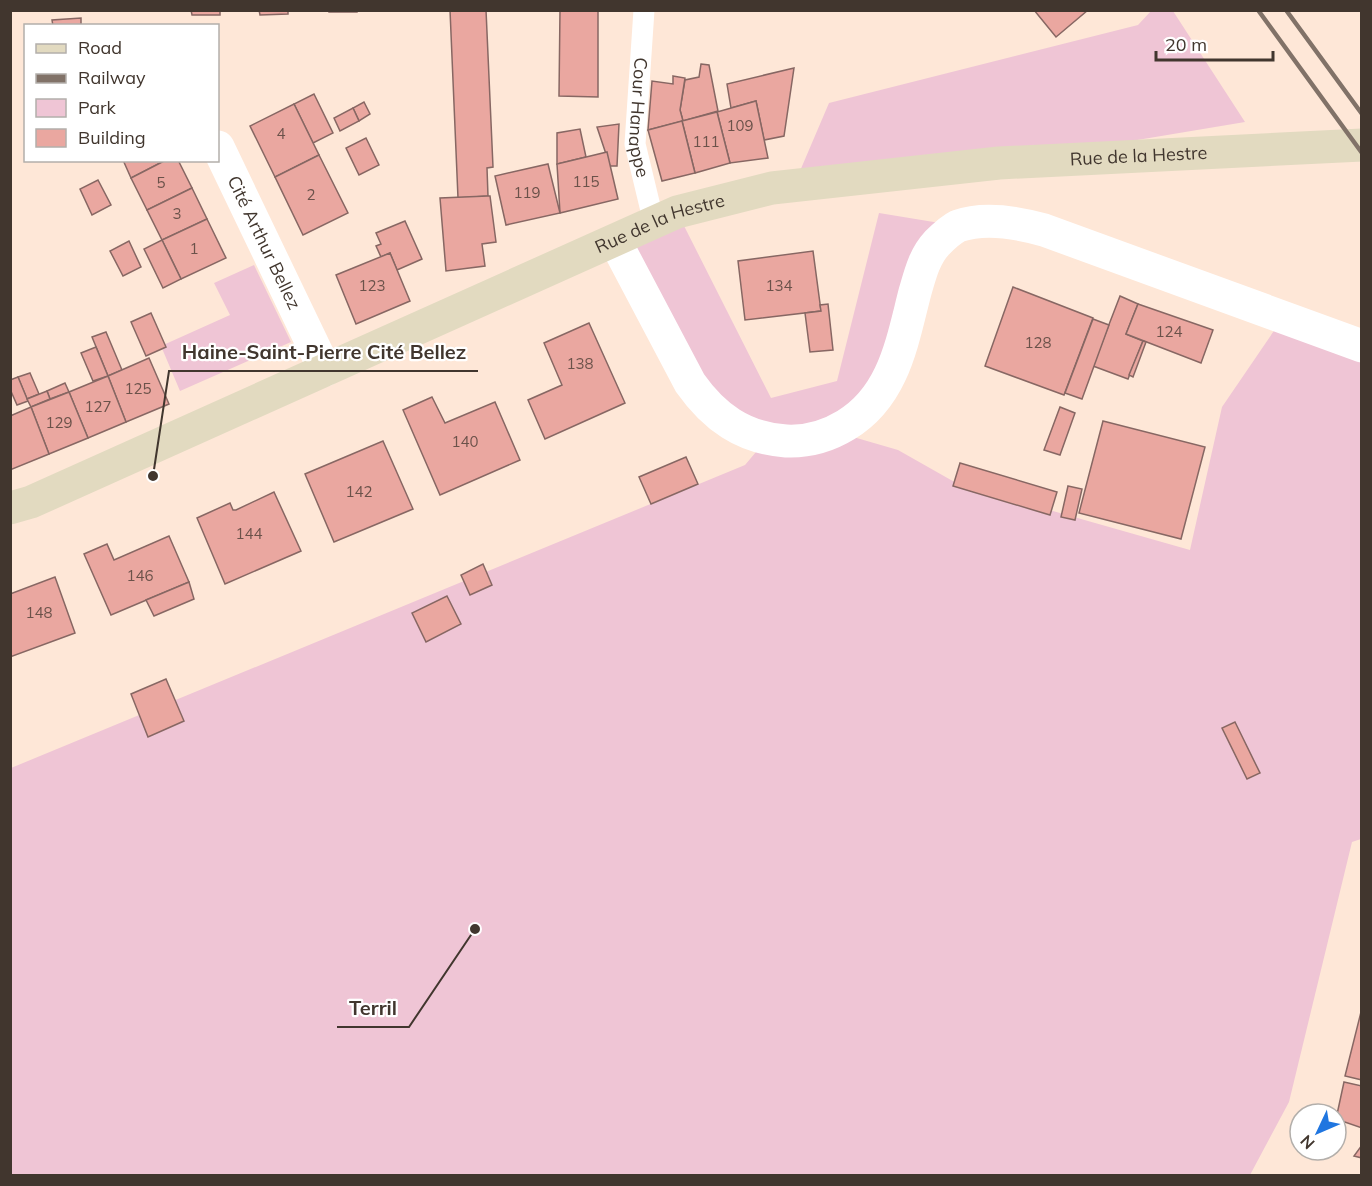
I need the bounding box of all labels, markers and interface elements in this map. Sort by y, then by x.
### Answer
legend [24,24,219,162]
scale bar [1156,24,1273,62]
text: 20 m [1165,33,1207,56]
text: Road [78,36,122,59]
street label: Cour Hanappe [624,57,655,180]
text: Railway [78,66,146,89]
text: Park [78,96,117,119]
house number: 109 [726,116,754,135]
house number: 4 [276,124,286,143]
text: Building [78,126,146,149]
house number: 111 [692,132,720,151]
street label: Rue de la Hestre [1069,141,1208,170]
street label: Cité Arthur Bellez [222,172,306,313]
house number: 115 [572,172,600,191]
house number: 5 [156,173,166,192]
house number: 119 [513,183,541,202]
house number: 2 [306,185,316,204]
street label: Rue de la Hestre [591,188,727,258]
house number: 3 [172,204,182,223]
house number: 1 [189,239,199,258]
house number: 123 [358,276,386,295]
house number: 134 [765,276,793,295]
house number: 124 [1155,322,1183,341]
callout: Haine-Saint-Pierre Cité Bellez [169,333,478,371]
house number: 128 [1024,333,1052,352]
text: Haine-Saint-Pierre Cité Bellez [182,339,466,364]
house number: 138 [566,354,594,373]
house number: 125 [124,379,152,398]
house number: 127 [84,397,112,416]
house number: 129 [45,413,73,432]
house number: 140 [451,432,479,451]
house number: 142 [345,482,373,501]
house number: 144 [235,524,263,543]
house number: 146 [126,566,154,585]
house number: 148 [25,603,53,622]
callout: Terril [337,989,409,1027]
text: Terril [349,995,397,1020]
north arrow [1288,1102,1348,1162]
text: N [1296,1131,1319,1154]

